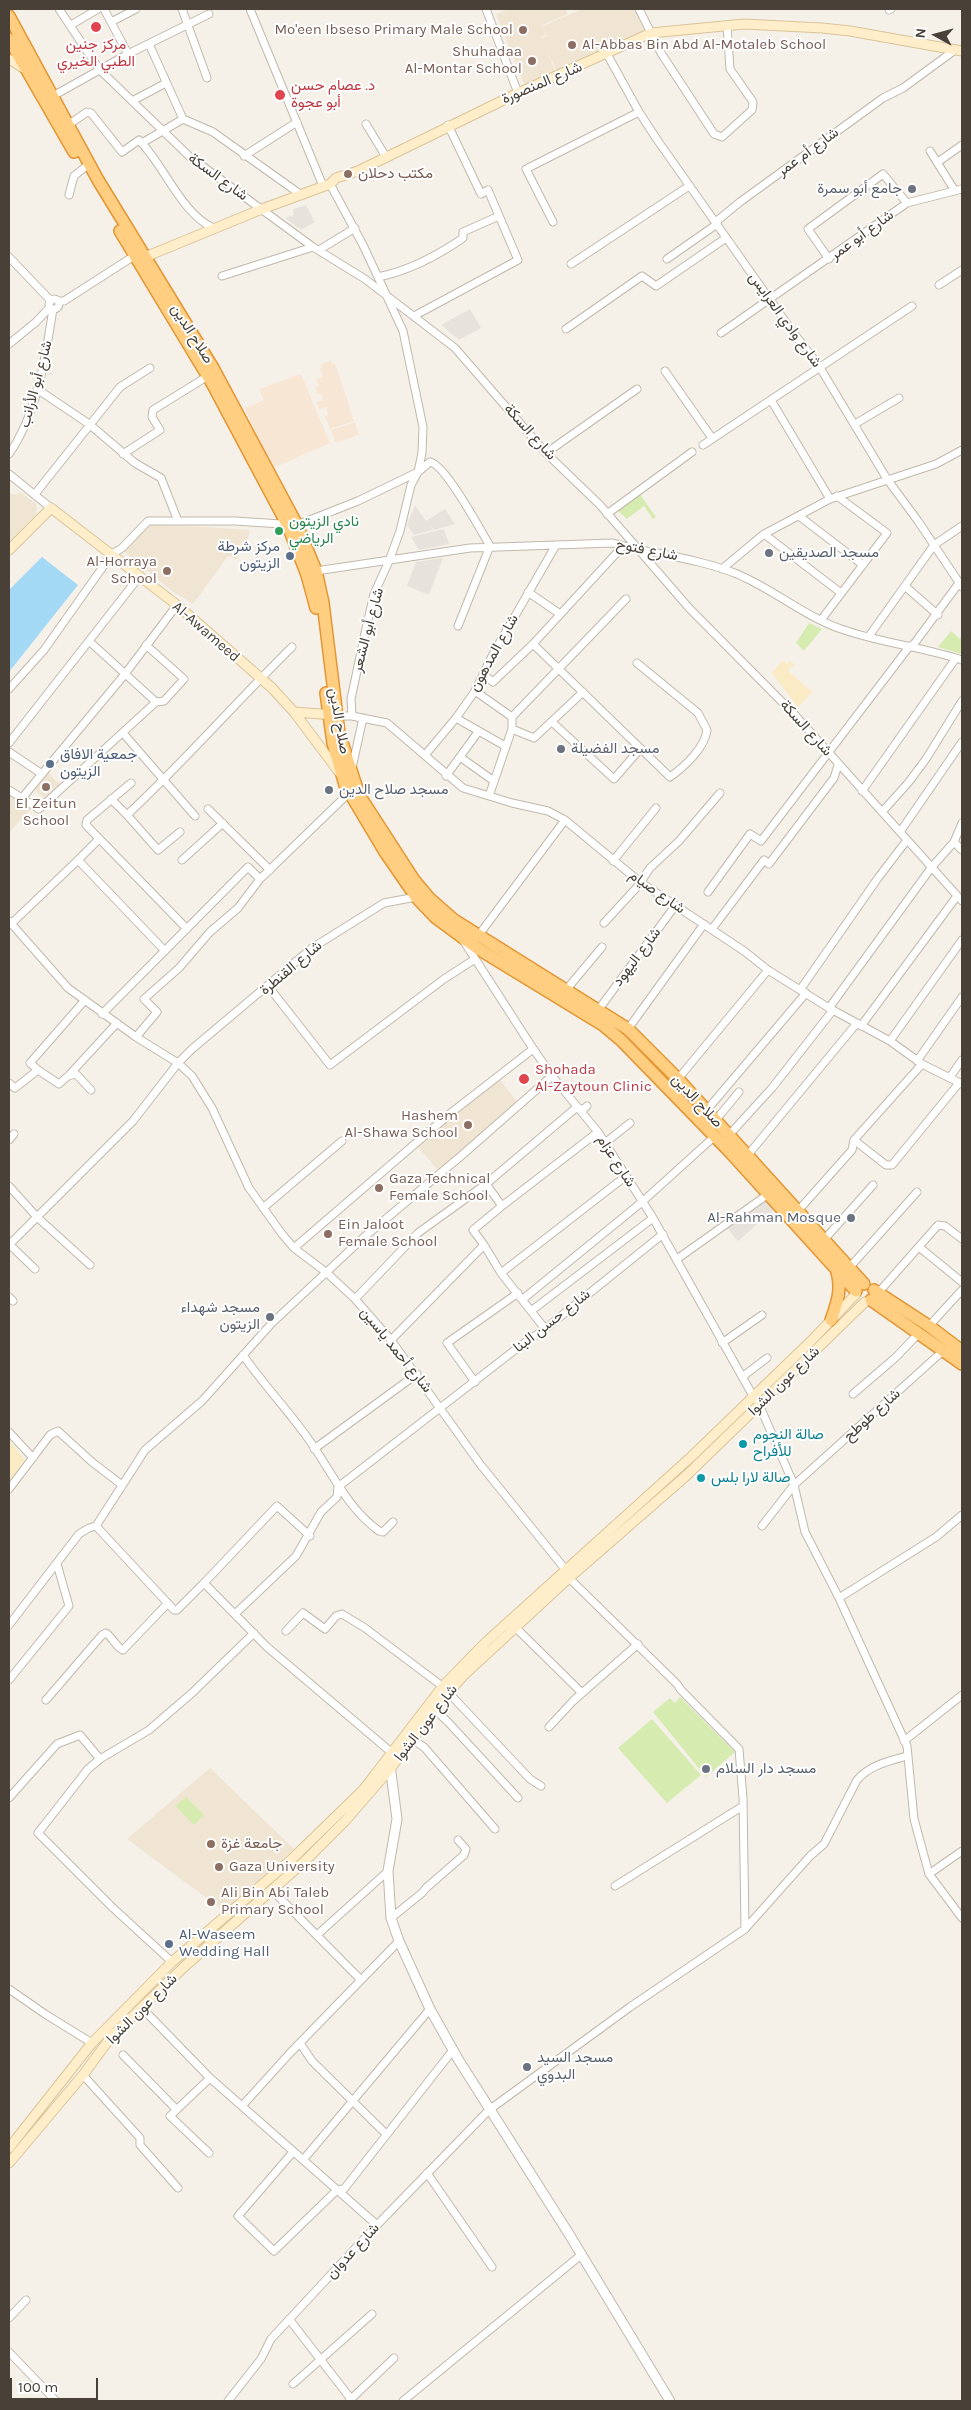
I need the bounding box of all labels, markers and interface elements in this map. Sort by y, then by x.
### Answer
north arrow [911,10,961,60]
marker: مركز جنين الطبي الخيري [89,20,103,34]
place label: Mo'een Ibseso Primary Male School [274,21,513,39]
marker: Mo'een Ibseso Primary Male School [517,24,529,36]
text: N [912,27,930,39]
place label: مركز جنين الطبي الخيري [57,36,135,71]
place label: Al-Abbas Bin Abd Al-Motaleb School [582,36,826,54]
marker: Al-Abbas Bin Abd Al-Motaleb School [566,39,578,51]
place label: Shuhadaa Al-Montar School [405,43,522,78]
marker: Shuhadaa Al-Montar School [526,55,538,67]
street label: شارع المنصورة [499,58,585,108]
place label: د. عصام حسن أبو عجوة [291,77,375,112]
marker: د. عصام حسن أبو عجوة [273,88,287,102]
street label: شارع أم عمر [774,124,842,180]
street label: شارع السكة [185,149,251,205]
place label: مكتب دحلان [358,165,433,183]
marker: مكتب دحلان [342,168,354,180]
place label: جامع أبو سمرة [817,180,902,198]
marker: جامع أبو سمرة [906,183,918,195]
street label: شارع أبو عمر [827,206,897,264]
street label: شارع وادي العرايس [744,269,826,371]
street label: صلاح الدين [167,301,217,367]
street label: شارع أبو الأرانب [16,338,56,430]
street label: شارع السكة [500,400,560,464]
place label: نادي الزيتون الرياضي [289,513,359,548]
marker: نادي الزيتون الرياضي [273,525,285,537]
street label: شارع فتوح [615,535,679,565]
place label: مركز شرطة الزيتون [218,538,280,573]
place label: مسجد الصديقين [779,544,879,562]
marker: مسجد الصديقين [763,547,775,559]
marker: مركز شرطة الزيتون [284,550,296,562]
place label: Al-Horraya School [86,553,157,588]
marker: Al-Horraya School [161,565,173,577]
street label: شارع أبو الشعر [348,586,388,674]
street label: Al-Awameed [168,598,244,666]
street label: شارع المدهون [465,611,523,695]
street label: صلاح الدين [324,686,354,756]
street label: شارع السكة [776,696,836,760]
place label: مسجد الفضيلة [571,740,660,758]
marker: مسجد الفضيلة [555,743,567,755]
place label: جمعية الافاق الزيتون [60,746,137,781]
marker: جمعية الافاق الزيتون [44,758,56,770]
marker: El Zeitun School [40,781,52,793]
place label: مسجد صلاح الدين [339,781,448,799]
marker: مسجد صلاح الدين [323,784,335,796]
place label: El Zeitun School [15,795,77,830]
street label: شارع صيام [625,866,689,918]
street label: شارع اليهود [609,924,665,990]
street label: شارع القنطرة [256,937,326,999]
place label: Shohada Al-Zaytoun Clinic [535,1061,652,1096]
street label: صلاح الدين [668,1070,726,1132]
marker: Shohada Al-Zaytoun Clinic [517,1072,531,1086]
place label: Hashem Al-Shawa School [344,1107,458,1142]
marker: Hashem Al-Shawa School [462,1119,474,1131]
street label: شارع عزام [592,1131,640,1191]
place label: Gaza Technical Female School [389,1170,490,1205]
marker: Gaza Technical Female School [373,1182,385,1194]
place label: Al-Rahman Mosque [707,1209,841,1227]
marker: Al-Rahman Mosque [845,1212,857,1224]
place label: Ein Jaloot Female School [338,1216,437,1251]
marker: Ein Jaloot Female School [322,1228,334,1240]
street label: شارع حسن البنا [510,1285,594,1357]
place label: مسجد شهداء الزيتون [181,1299,260,1334]
street label: شارع أحمد ياسين [356,1304,436,1396]
marker: مسجد شهداء الزيتون [264,1311,276,1323]
street label: شارع عون الشوا [744,1342,824,1420]
street label: شارع طوطح [840,1385,904,1445]
place label: صالة النجوم للأفراح [753,1426,824,1461]
marker: صالة النجوم للأفراح [737,1438,749,1450]
place label: صالة لارا بلس [711,1469,791,1487]
marker: صالة لارا بلس [695,1472,707,1484]
street label: شارع عون الشوا [390,1681,462,1765]
place label: مسجد دار السلام [716,1760,816,1778]
marker: مسجد دار السلام [700,1763,712,1775]
place label: جامعة غزة [221,1835,282,1853]
marker: جامعة غزة [205,1838,217,1850]
place label: Gaza University [229,1858,335,1876]
marker: Gaza University [213,1861,225,1873]
place label: Ali Bin Abi Taleb Primary School [221,1884,329,1919]
marker: Ali Bin Abi Taleb Primary School [205,1896,217,1908]
place label: Al-Waseem Wedding Hall [179,1926,270,1961]
marker: Al-Waseem Wedding Hall [163,1938,175,1950]
street label: شارع عون الشوا [103,1970,181,2048]
place label: مسجد السيد البدوي [537,2049,613,2084]
marker: مسجد السيد البدوي [521,2061,533,2073]
street label: شارع عدوان [323,2219,383,2283]
scale bar [12,2368,100,2400]
text: 100 m [18,2378,58,2396]

